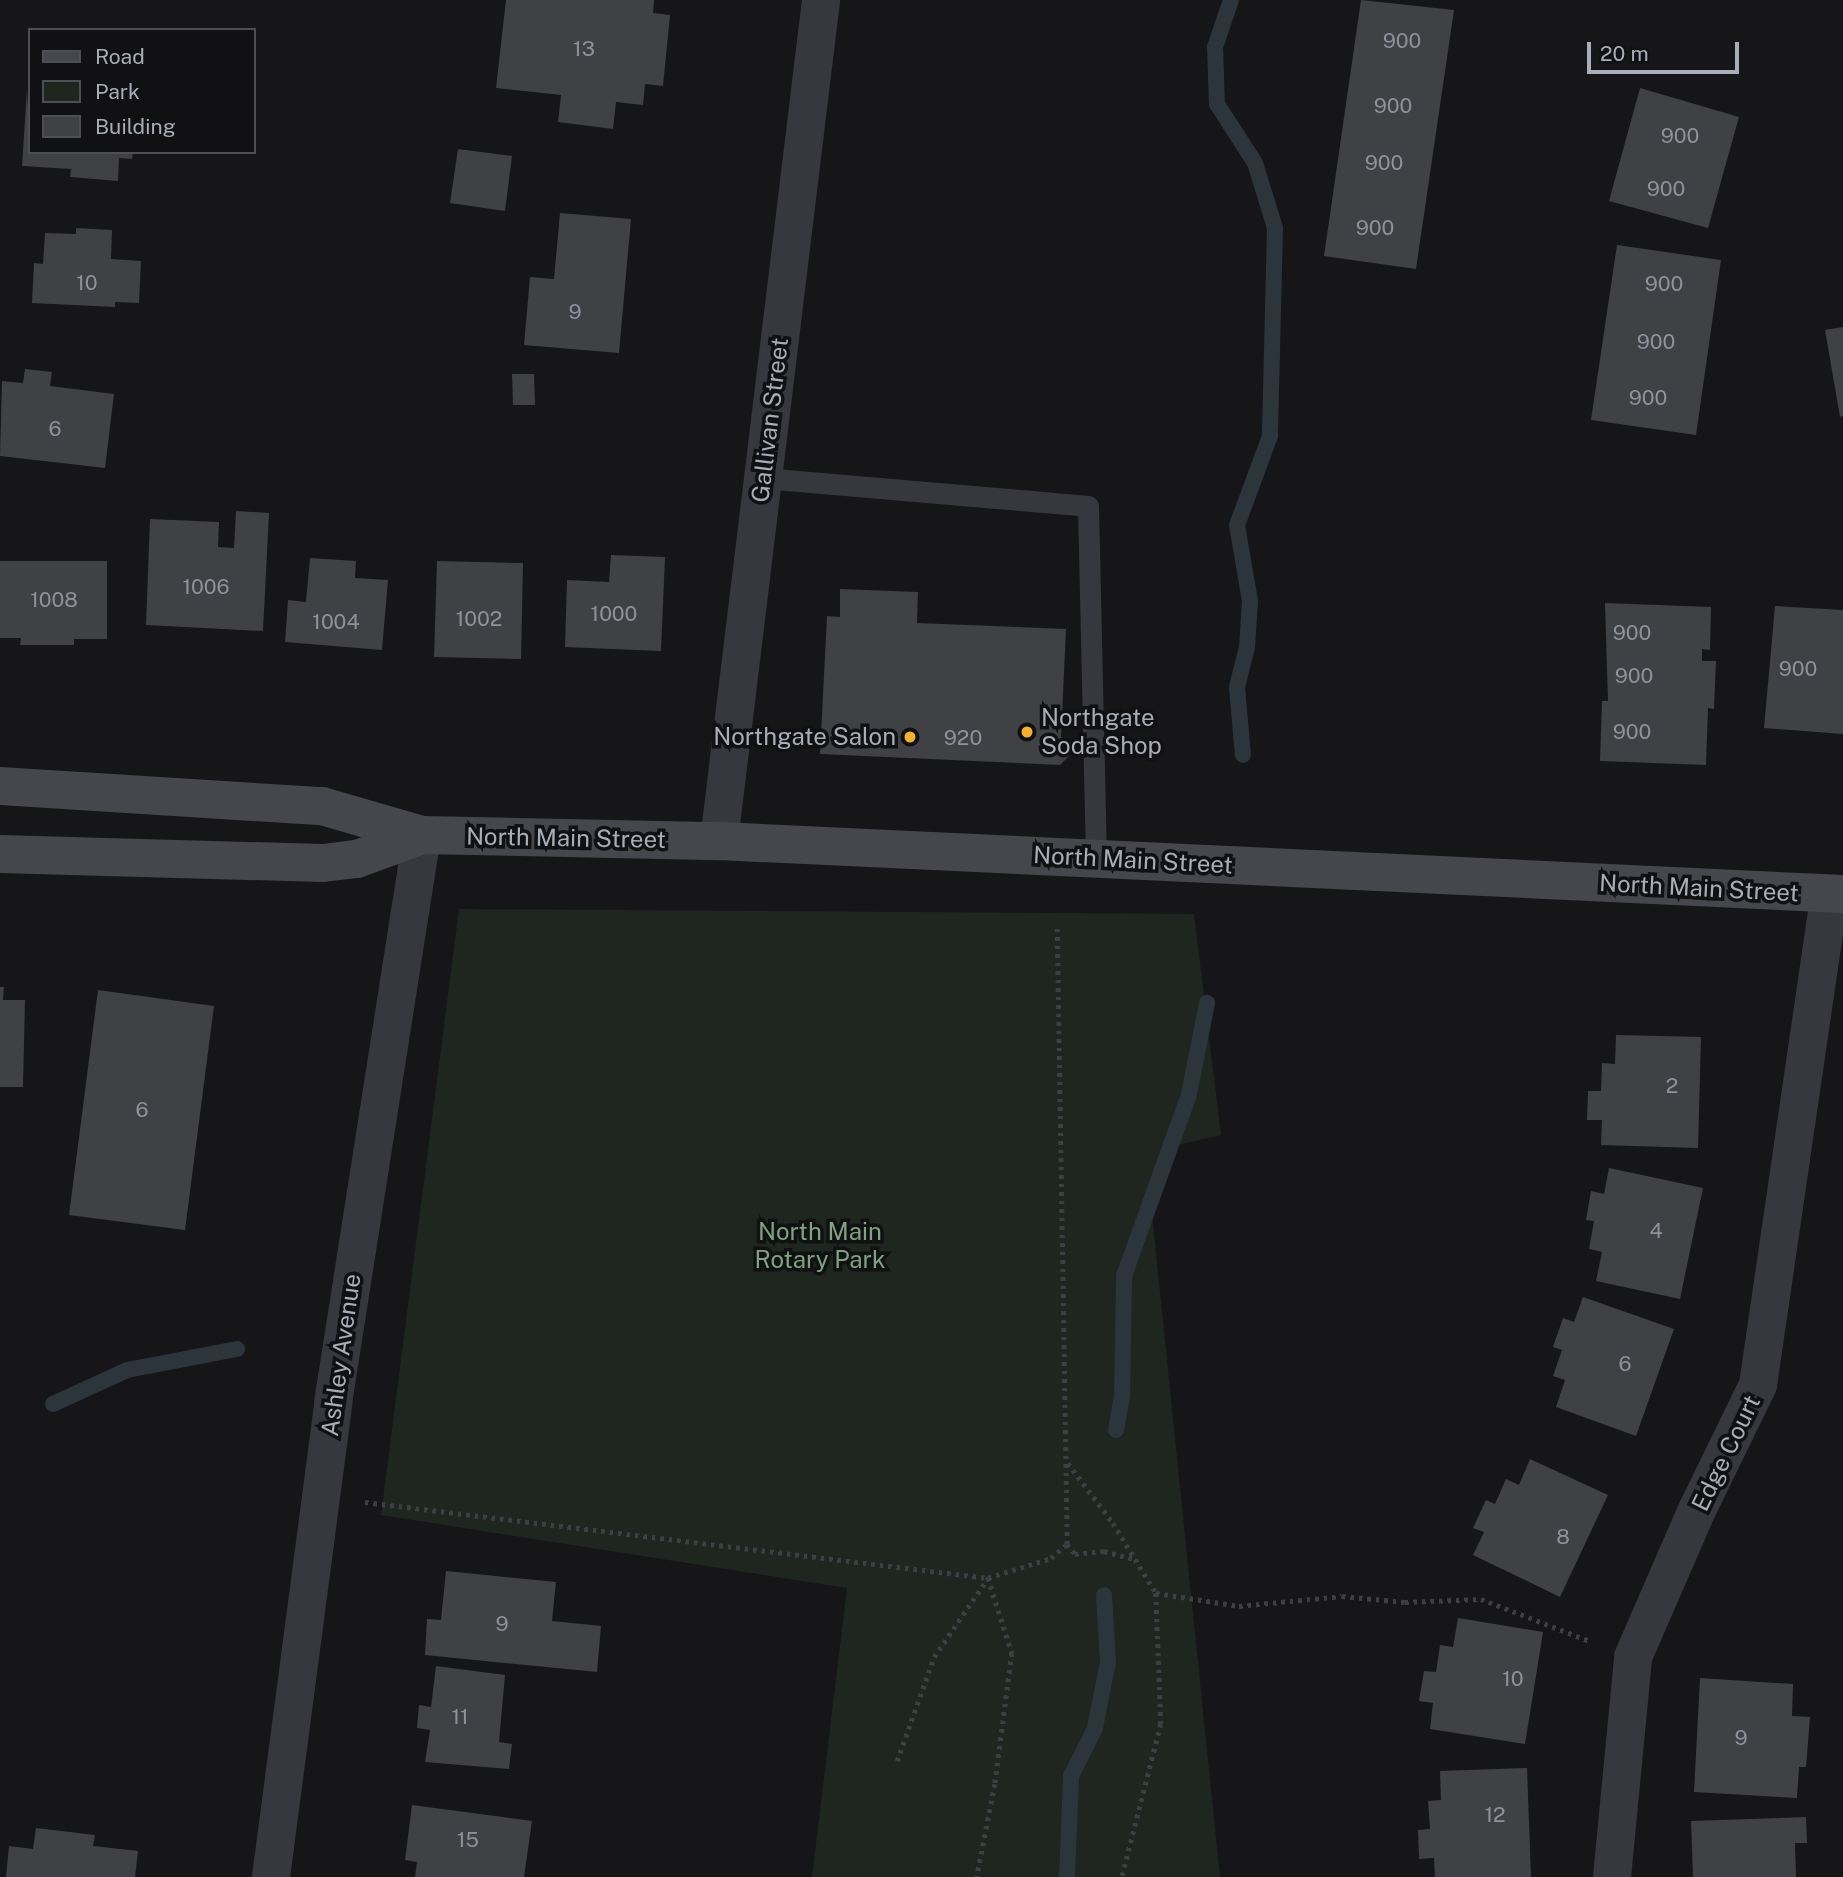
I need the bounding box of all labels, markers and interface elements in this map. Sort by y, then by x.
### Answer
legend [28,28,256,154]
house number: 900 [1383,28,1421,54]
scale bar [1591,28,1743,72]
house number: 13 [573,36,595,62]
text: 20 m [1600,41,1649,66]
text: Road [95,44,145,69]
text: Park [95,79,140,104]
house number: 900 [1374,93,1412,119]
text: Building [95,114,176,139]
house number: 900 [1661,123,1699,149]
house number: 900 [1365,150,1403,176]
house number: 900 [1647,176,1685,202]
house number: 900 [1356,215,1394,241]
house number: 10 [76,270,98,296]
house number: 900 [1645,271,1683,297]
house number: 9 [568,299,582,325]
house number: 900 [1637,329,1675,355]
street label: Gallivan Street [746,336,794,504]
house number: 900 [1629,385,1667,411]
house number: 6 [48,416,62,442]
house number: 1006 [182,574,230,600]
house number: 1008 [30,587,78,613]
house number: 1000 [591,601,637,627]
house number: 1002 [456,606,502,632]
house number: 1004 [312,609,360,635]
house number: 900 [1613,620,1651,646]
house number: 900 [1779,656,1817,682]
house number: 900 [1615,663,1653,689]
place label: Northgate Soda Shop [1041,704,1162,760]
house number: 900 [1613,719,1651,745]
place label: Northgate Salon [713,723,896,751]
marker: Northgate Soda Shop [1019,724,1035,740]
house number: 920 [944,725,982,751]
marker: Northgate Salon [902,729,918,745]
street label: North Main Street [466,822,666,854]
street label: North Main Street [1032,840,1234,880]
street label: North Main Street [1598,868,1800,908]
house number: 2 [1666,1073,1678,1099]
house number: 6 [135,1097,149,1123]
park label: North Main Rotary Park [755,1218,885,1274]
house number: 4 [1649,1218,1663,1244]
street label: Ashley Avenue [315,1272,367,1438]
house number: 6 [1618,1351,1632,1377]
street label: Edge Court [1686,1390,1766,1516]
house number: 8 [1556,1524,1570,1550]
house number: 9 [495,1611,509,1637]
house number: 10 [1502,1666,1524,1692]
house number: 11 [451,1704,469,1730]
house number: 9 [1734,1725,1748,1751]
house number: 12 [1484,1802,1506,1828]
house number: 15 [457,1827,479,1853]

